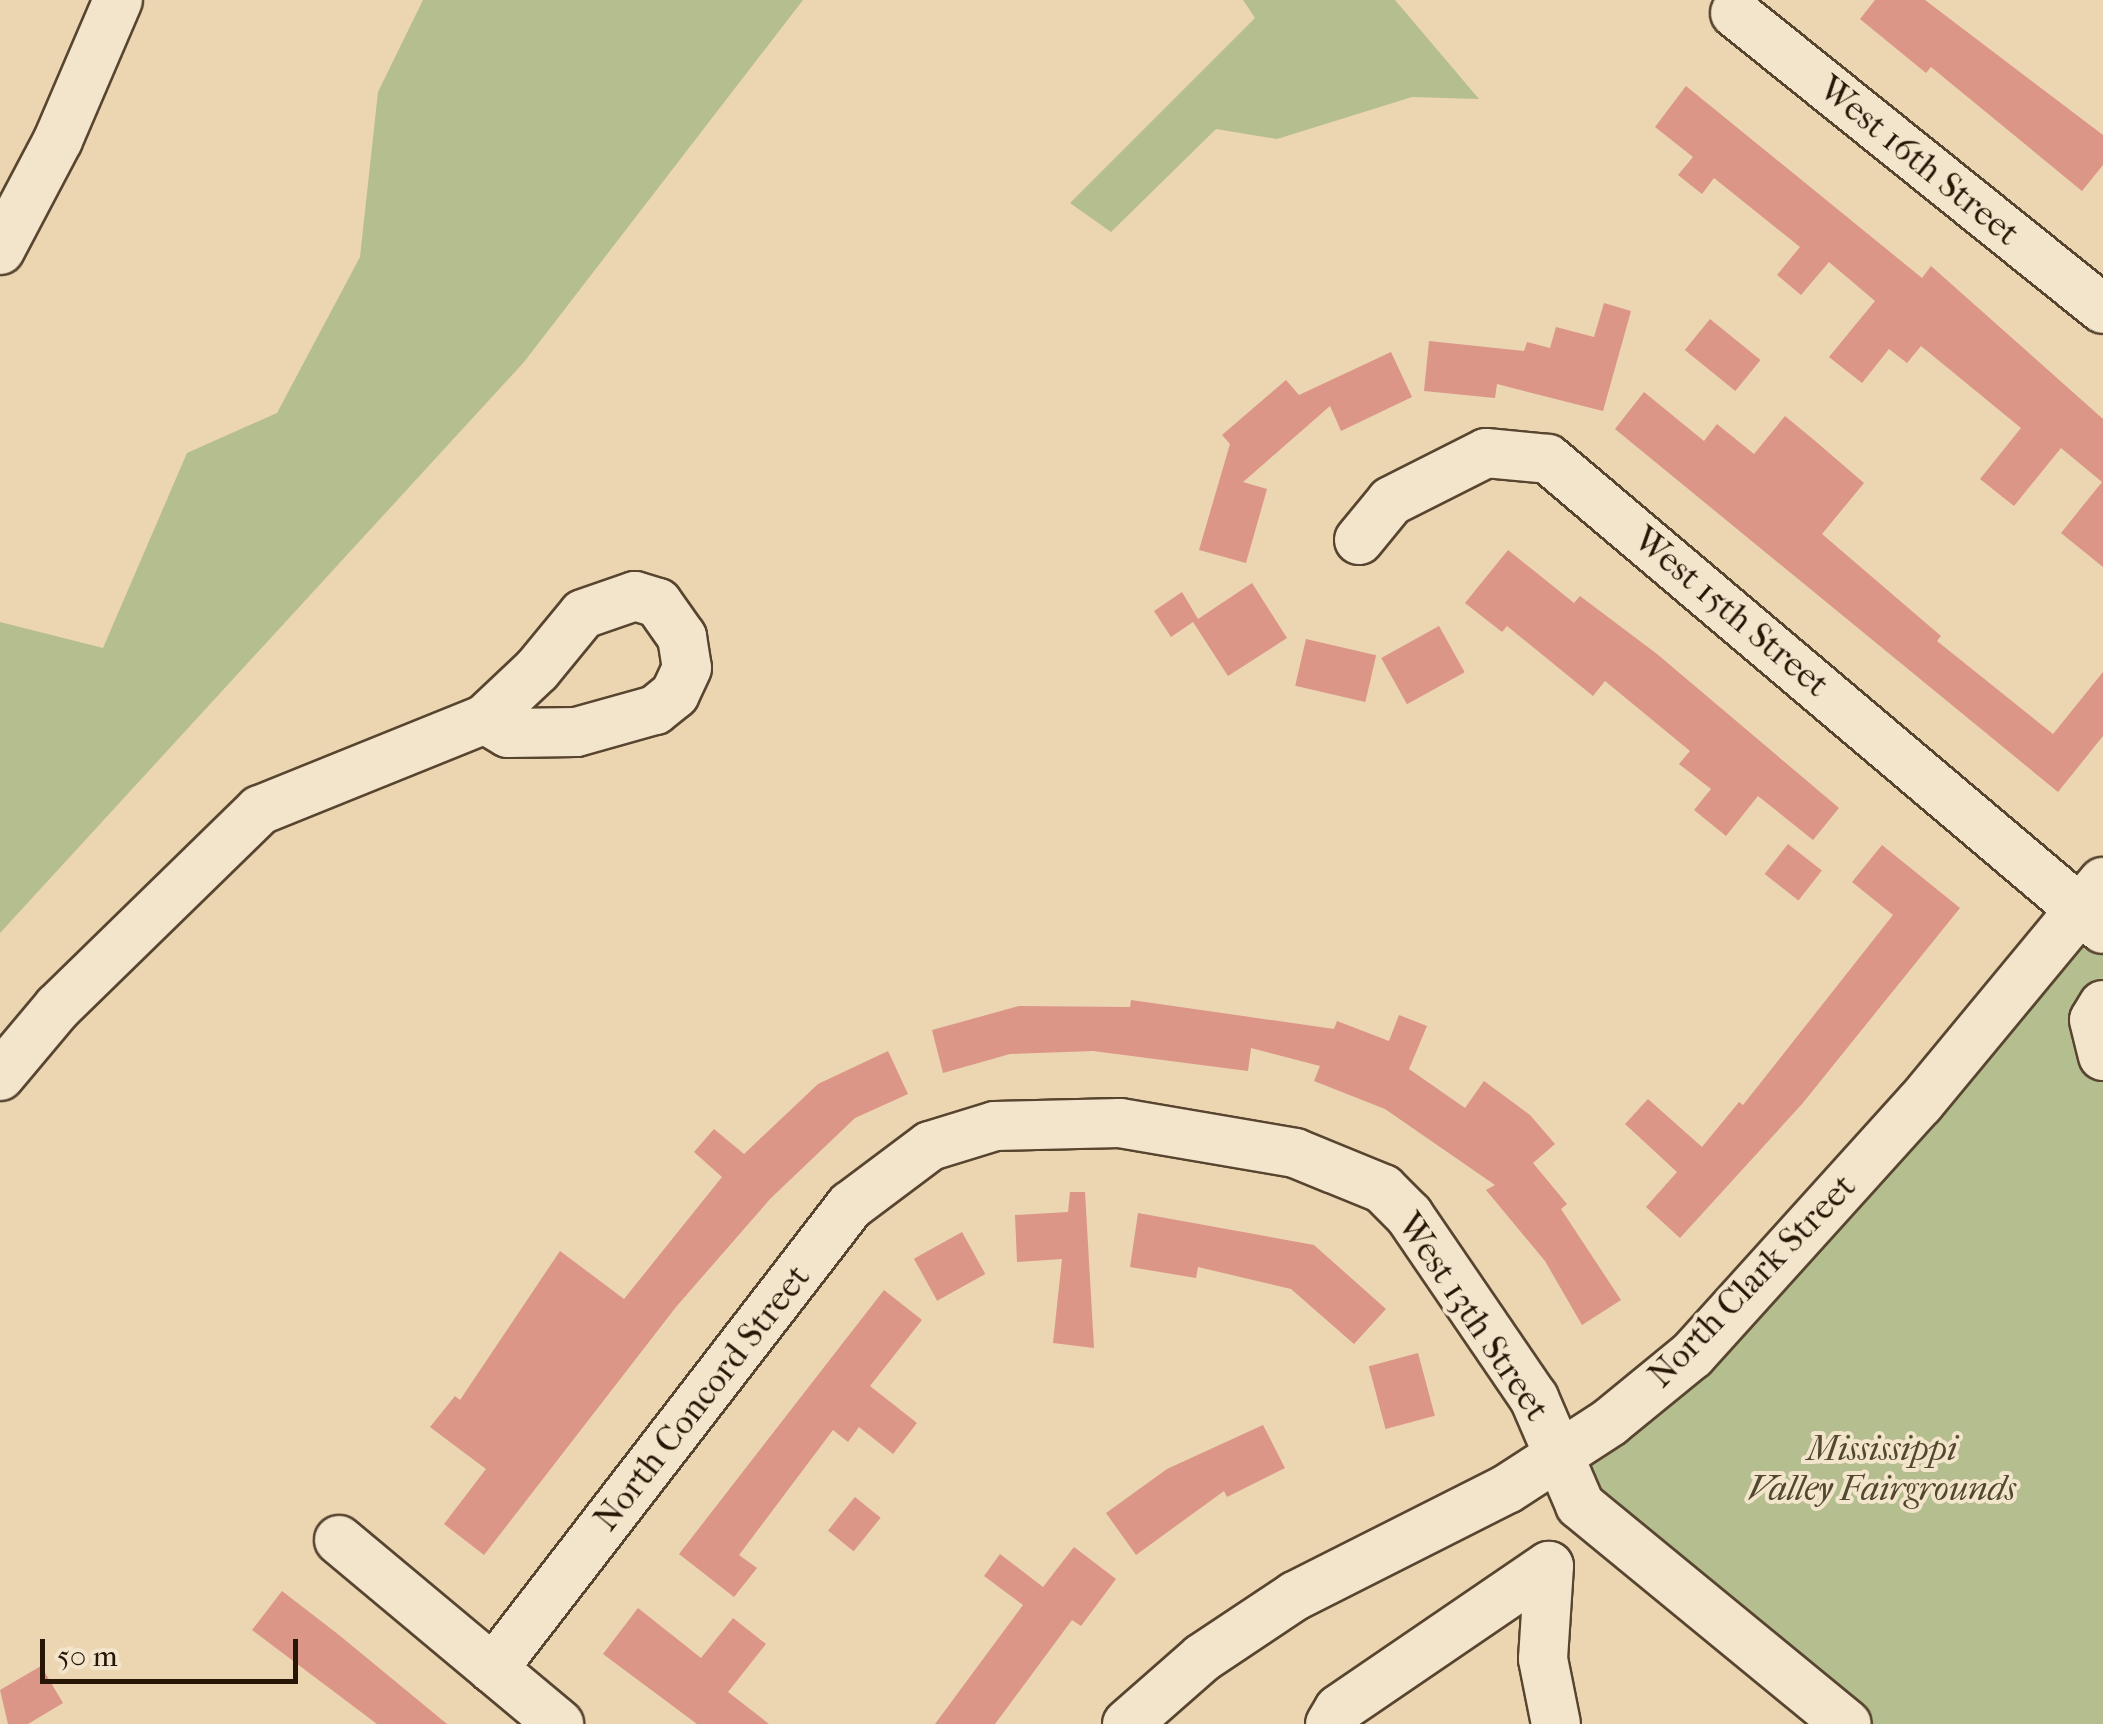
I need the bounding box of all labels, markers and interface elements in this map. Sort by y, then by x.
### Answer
street label: West 16th Street [1810,67,2028,255]
street label: West 15th Street [1625,518,1837,706]
street label: North Clark Street [1640,1166,1864,1396]
street label: West 13th Street [1388,1205,1558,1429]
street label: North Concord Street [585,1257,819,1539]
park label: Mississippi Valley Fairgrounds [1748,1428,2016,1510]
scale bar [45,1619,302,1681]
text: 50 m [57,1639,118,1674]

